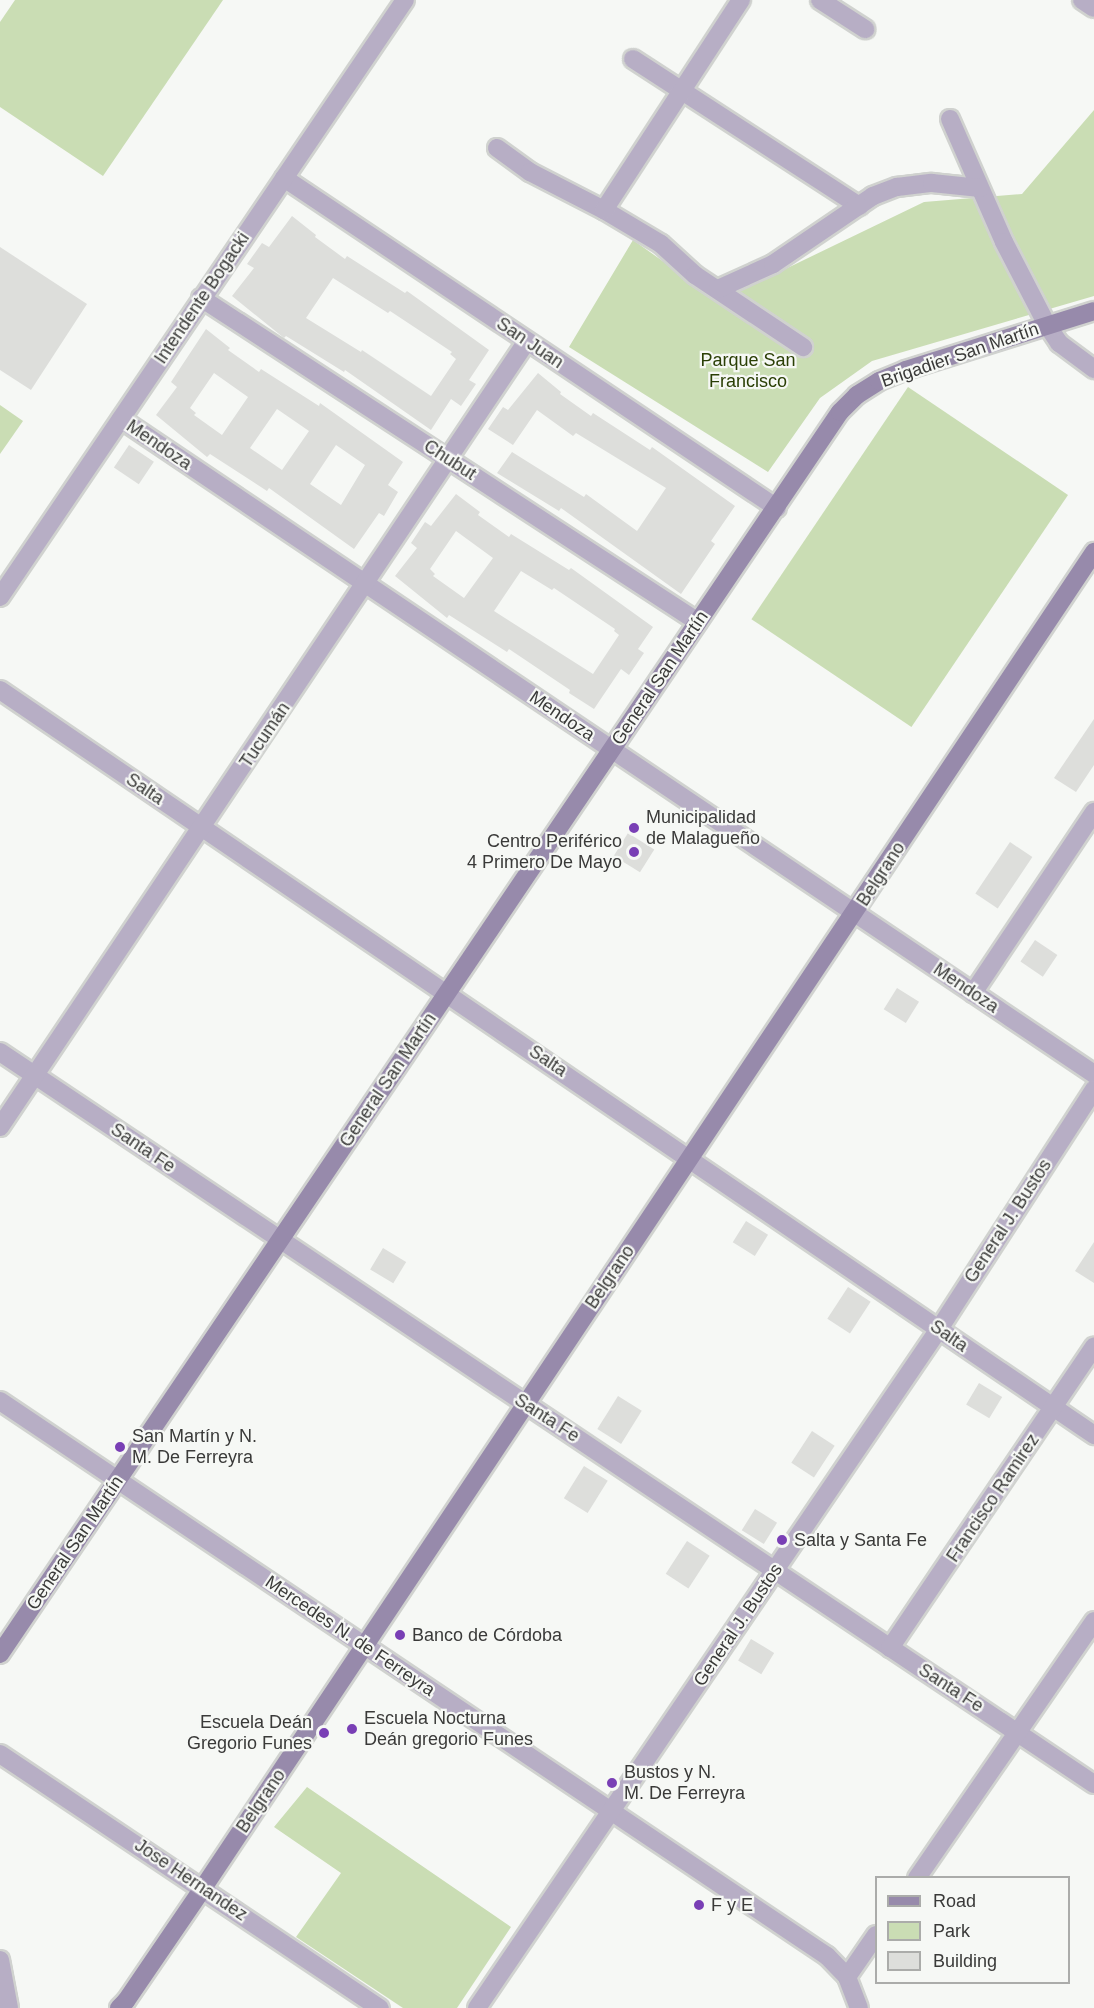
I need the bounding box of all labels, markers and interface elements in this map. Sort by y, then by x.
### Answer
street label: Intendente Bogacki [150,228,254,368]
street label: San Juan [492,313,568,373]
street label: Brigadier San Martín [878,318,1042,392]
park label: Parque San Francisco [700,350,796,392]
street label: Mendoza [122,415,196,475]
street label: Chubut [420,435,480,485]
street label: General San Martín [607,607,713,749]
street label: Mendoza [525,686,599,746]
street label: Tucumán [235,698,295,772]
street label: Salta [122,769,168,809]
place label: Municipalidad de Malagueño [646,807,760,850]
marker: Municipalidad de Malagueño [627,821,641,835]
place label: Centro Periférico 4 Primero De Mayo [467,831,622,874]
street label: Belgrano [852,838,910,910]
marker: Centro Periférico 4 Primero De Mayo [627,845,641,859]
street label: Mendoza [929,958,1003,1018]
street label: General San Martín [335,1009,441,1151]
street label: Salta [525,1041,571,1081]
street label: Santa Fe [107,1119,179,1177]
street label: General J. Bustos [960,1155,1056,1287]
street label: Belgrano [581,1241,639,1313]
street label: Salta [926,1315,972,1357]
street label: Santa Fe [510,1389,584,1447]
place label: San Martín y N. M. De Ferreyra [132,1426,257,1468]
street label: Francisco Ramirez [942,1430,1044,1566]
marker: San Martín y N. M. De Ferreyra [113,1440,127,1454]
street label: General San Martín [22,1472,128,1614]
place label: Salta y Santa Fe [794,1529,927,1551]
marker: Salta y Santa Fe [775,1533,789,1547]
street label: General J. Bustos [689,1560,787,1690]
street label: Mercedes N. de Ferreyra [261,1571,439,1701]
place label: Banco de Córdoba [412,1624,562,1646]
marker: Banco de Córdoba [393,1628,407,1642]
street label: Santa Fe [914,1659,988,1717]
place label: Escuela Nocturna Deán gregorio Funes [364,1708,533,1750]
place label: Escuela Deán Gregorio Funes [187,1712,312,1754]
marker: Escuela Nocturna Deán gregorio Funes [345,1722,359,1736]
marker: Escuela Deán Gregorio Funes [317,1726,331,1740]
place label: Bustos y N. M. De Ferreyra [624,1762,745,1804]
street label: Belgrano [232,1765,290,1837]
marker: Bustos y N. M. De Ferreyra [605,1776,619,1790]
street label: Jose Hernandez [131,1834,251,1926]
legend [875,1876,1070,1984]
text: Road [933,1891,976,1911]
place label: F y E [711,1894,753,1916]
marker: F y E [692,1898,706,1912]
text: Park [933,1921,970,1941]
text: Building [933,1951,997,1971]

